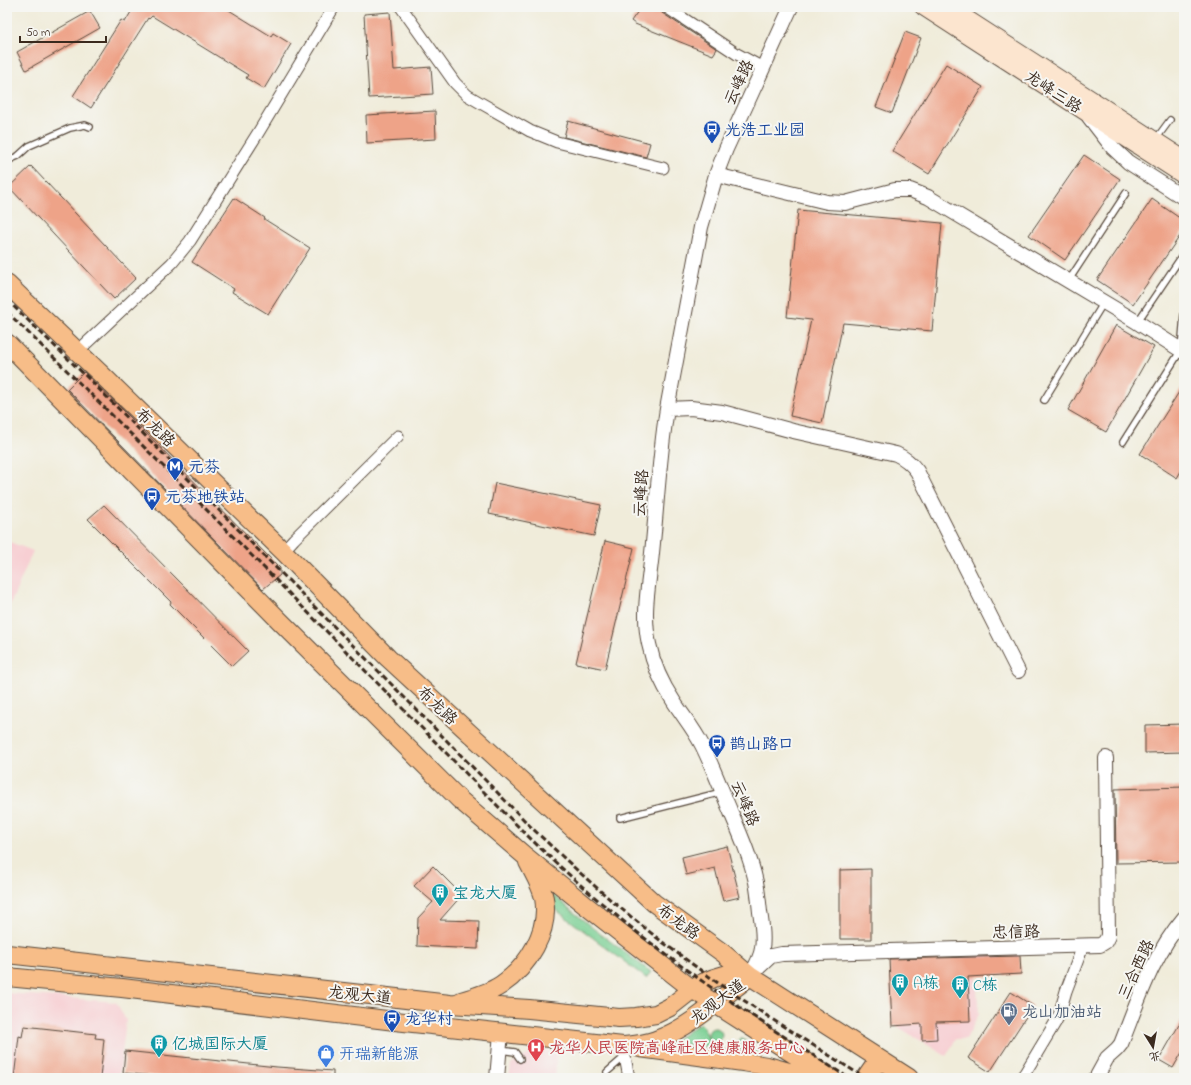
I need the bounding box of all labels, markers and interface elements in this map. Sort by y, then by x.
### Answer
scale bar [20,18,106,44]
text: 50 m [26,24,50,42]
street label: 云峰路 [719,56,761,110]
street label: 龙峰三路 [1020,65,1086,120]
bus stop icon: 光浩工业园 [702,119,722,144]
place label: 光浩工业园 [725,119,805,143]
street label: 布龙路 [129,403,180,454]
metro station icon: 元芬 [165,456,185,481]
place label: 元芬 [188,456,220,480]
street label: 云峰路 [628,468,656,518]
bus stop icon: 元芬地铁站 [142,486,162,511]
place label: 元芬地铁站 [165,486,245,510]
street label: 布龙路 [411,681,462,732]
bus stop icon: 鹊山路口 [707,733,727,758]
place label: 鹊山路口 [730,733,794,757]
street label: 云峰路 [724,777,765,831]
building icon: 宝龙大厦 [430,882,450,907]
place label: 宝龙大厦 [453,882,517,906]
street label: 布龙路 [651,899,704,946]
street label: 忠信路 [992,921,1040,945]
street label: 三合西路 [1112,936,1161,1004]
building icon: A栋 [890,972,910,997]
place label: A栋 [913,972,939,996]
street label: 龙观大道 [685,974,751,1031]
building icon: C栋 [950,974,970,999]
place label: C栋 [973,974,998,998]
street label: 龙观大道 [327,981,393,1011]
fuel station icon: 龙山加油站 [999,1001,1019,1026]
place label: 龙山加油站 [1022,1001,1102,1025]
bus stop icon: 龙华村 [382,1008,402,1033]
place label: 龙华村 [405,1008,453,1032]
north arrow [1133,1027,1173,1067]
building icon: 亿城国际大厦 [149,1033,169,1058]
place label: 亿城国际大厦 [172,1033,268,1057]
hospital icon: 龙华人民医院高峰社区健康服务中心 [526,1037,546,1062]
place label: 龙华人民医院高峰社区健康服务中心 [549,1037,805,1061]
shop icon: 开瑞新能源 [316,1043,336,1068]
place label: 开瑞新能源 [339,1043,419,1067]
text: 北 [1148,1047,1162,1065]

